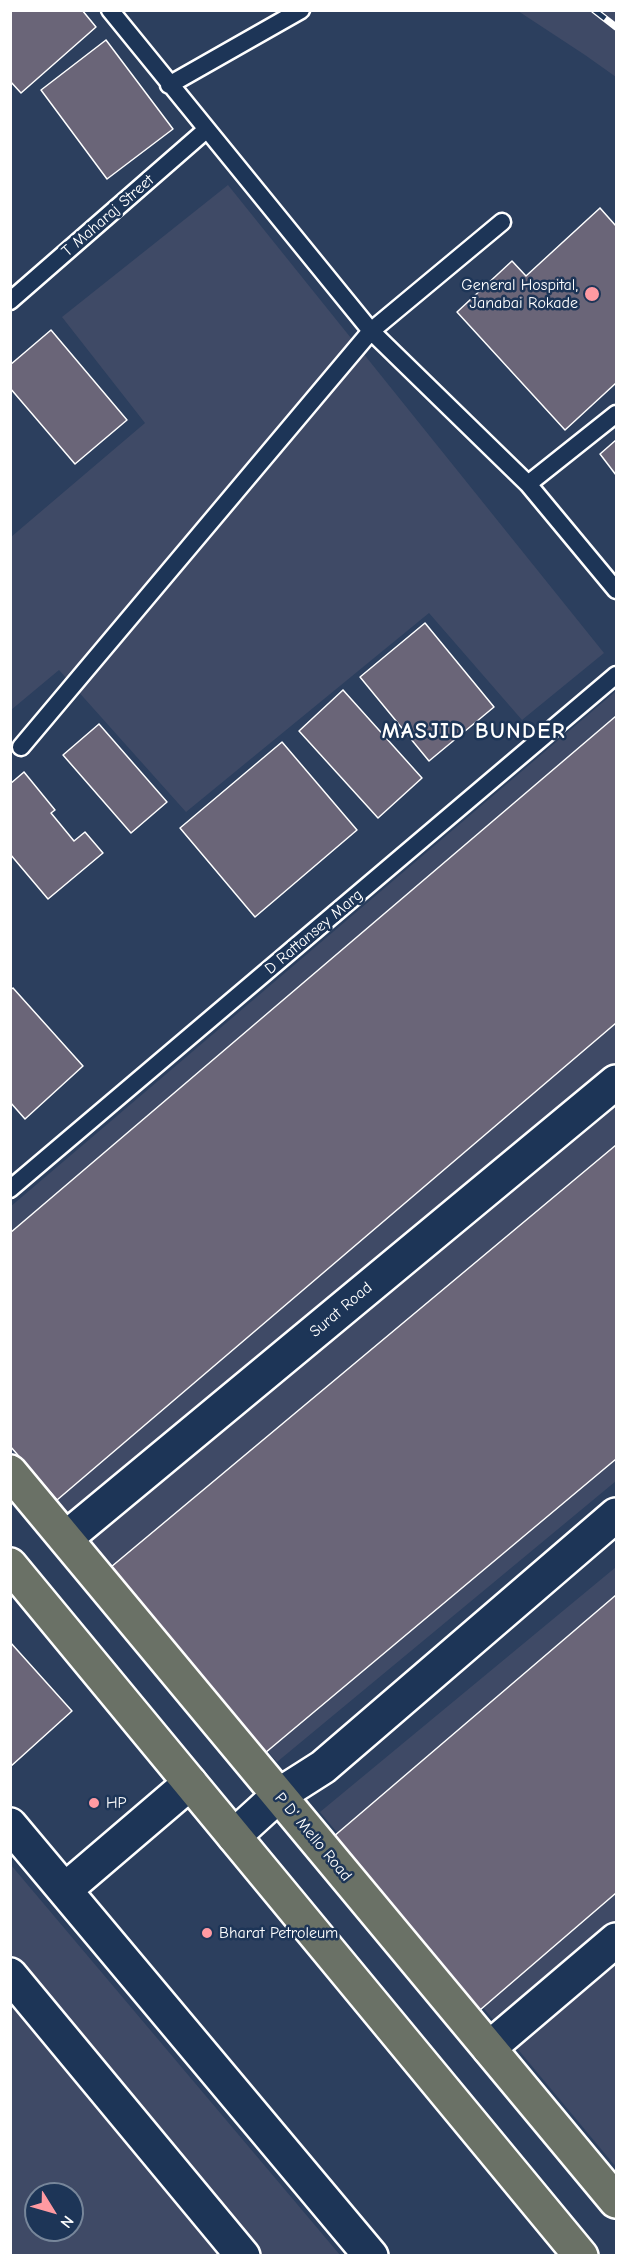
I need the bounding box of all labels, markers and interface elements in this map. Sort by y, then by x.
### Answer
street label: T Maharaj Street [58,171,158,261]
place label: General Hospital, Janabai Rokade [461,275,578,313]
marker: General Hospital, Janabai Rokade [583,285,601,303]
district label: MASJID BUNDER [382,719,566,745]
street label: D Rattansey Marg [261,885,367,979]
street label: Surat Road [306,1278,376,1342]
street label: P D' Mello Road [270,1789,356,1885]
place label: HP [106,1793,127,1813]
marker: HP [87,1796,101,1810]
place label: Bharat Petroleum [219,1923,338,1943]
marker: Bharat Petroleum [200,1926,214,1940]
north arrow [24,2182,84,2242]
text: N [56,2212,77,2231]

